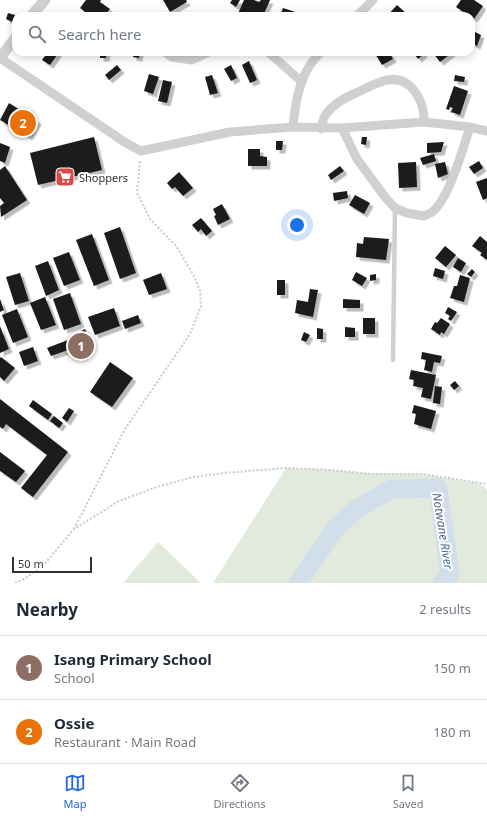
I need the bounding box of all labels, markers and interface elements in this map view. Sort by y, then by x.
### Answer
search box [12,12,475,56]
icon: search [26,23,48,45]
text: Search here [58,24,141,44]
pin: 2 [10,108,36,138]
supermarket icon: Shoppers [54,166,76,188]
place label: Shoppers [79,170,128,185]
your location [287,215,307,235]
pin: 1 [68,331,94,361]
water label: Notwane River [429,492,458,572]
scale bar [12,555,92,574]
text: 50 m [18,556,44,571]
text: Nearby [16,598,78,621]
text: 2 results [419,600,471,618]
text: Isang Primary School [54,649,212,669]
text: 1 [25,659,33,677]
text: 150 m [433,659,471,677]
text: School [54,669,95,687]
text: Ossie [54,713,94,733]
text: 2 [25,723,33,741]
text: 180 m [433,723,471,741]
text: Restaurant · Main Road [54,733,196,751]
tab: Map [64,772,86,811]
tab: Directions [213,772,266,811]
tab: Saved [393,772,423,811]

